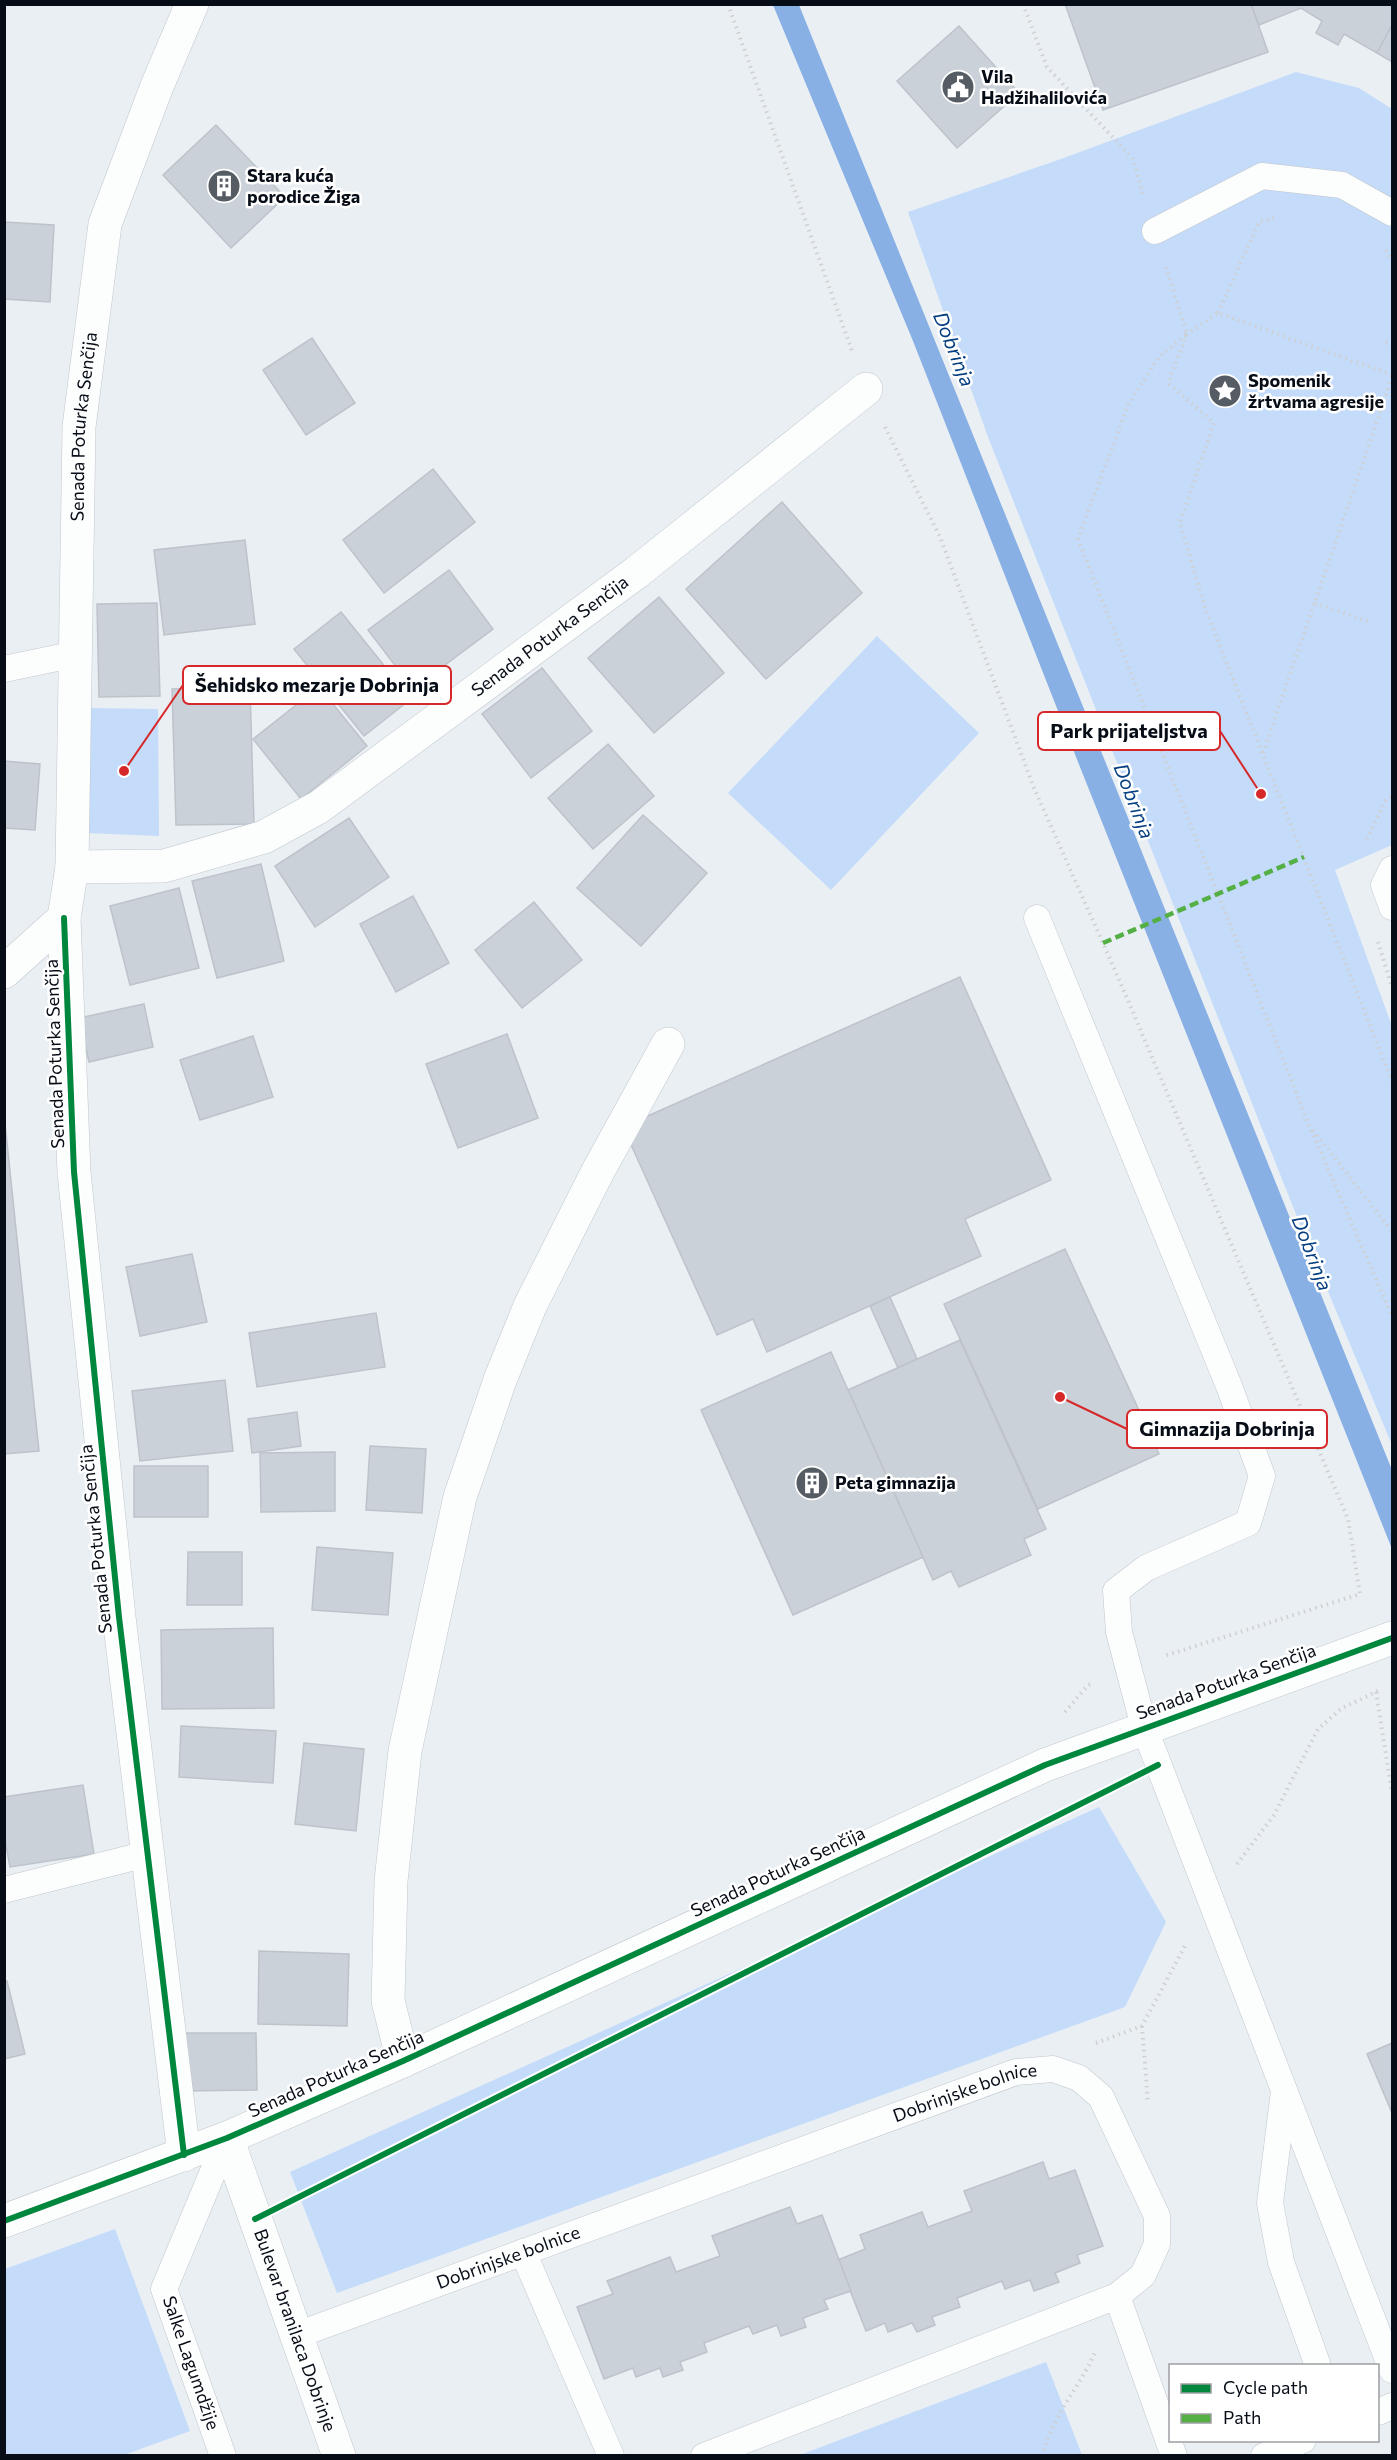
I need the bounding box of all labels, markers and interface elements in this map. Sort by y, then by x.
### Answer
place label: Vila Hadžihalilovića [981,65,1107,108]
public building icon: Vila Hadžihalilovića [940,69,976,105]
place label: Stara kuća porodice Žiga [247,164,360,207]
building icon: Stara kuća porodice Žiga [206,168,242,204]
water label: Dobrinja [929,308,981,390]
street label: Senada Poturka Senčija [66,331,101,522]
place label: Spomenik žrtvama agresije [1248,369,1384,412]
place icon: Spomenik žrtvama agresije [1207,373,1243,409]
street label: Senada Poturka Senčija [466,570,632,701]
callout: Šehidsko mezarje Dobrinja [183,666,451,704]
text: Šehidsko mezarje Dobrinja [195,672,439,696]
callout: Park prijateljstva [1038,712,1220,750]
text: Park prijateljstva [1050,718,1208,742]
water label: Dobrinja [1110,760,1160,842]
street label: Senada Poturka Senčija [40,959,68,1149]
water label: Dobrinja [1288,1212,1338,1294]
callout: Gimnazija Dobrinja [1127,1410,1327,1448]
text: Gimnazija Dobrinja [1139,1416,1315,1440]
street label: Senada Poturka Senčija [74,1444,116,1635]
building icon: Peta gimnazija [794,1465,830,1501]
place label: Peta gimnazija [835,1471,956,1493]
street label: Senada Poturka Senčija [1133,1638,1319,1724]
street label: Senada Poturka Senčija [687,1821,868,1921]
street label: Senada Poturka Senčija [244,2024,427,2122]
street label: Dobrinjske bolnice [890,2058,1038,2126]
street label: Dobrinjske bolnice [433,2220,583,2293]
street label: Bulevar branilaca Dobrinje [250,2226,342,2434]
street label: Salke Lagumdžije [159,2293,225,2433]
legend [1169,2364,1379,2442]
text: Cycle path [1223,2376,1308,2398]
text: Path [1223,2406,1261,2428]

